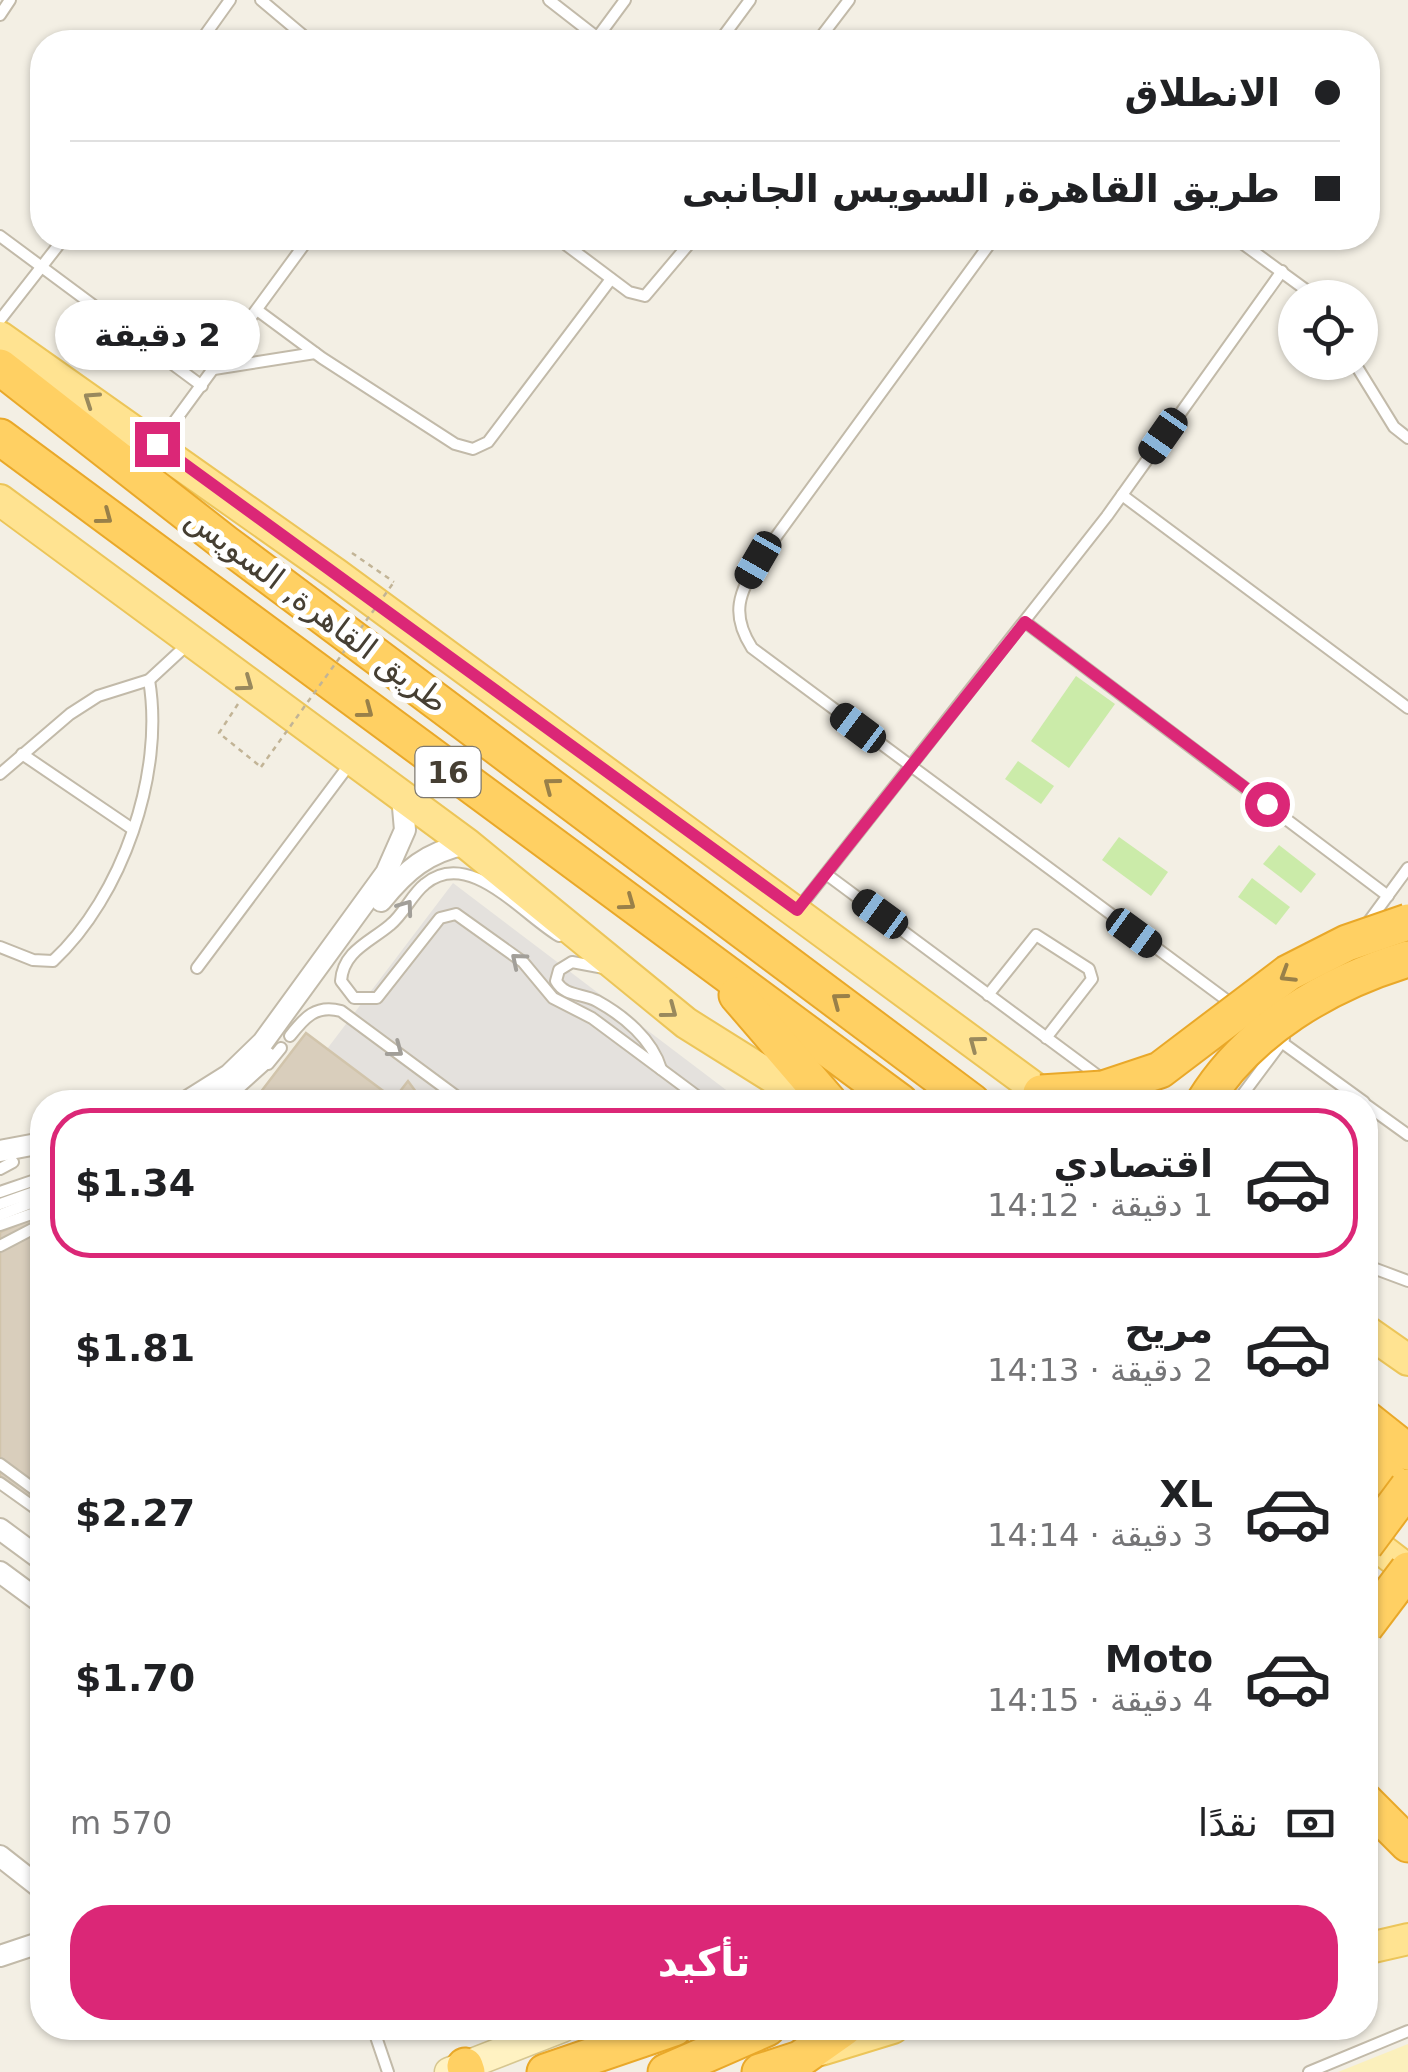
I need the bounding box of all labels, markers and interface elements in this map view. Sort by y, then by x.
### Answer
text: الانطلاق [1125,71,1280,115]
text: طريق القاهرة, السويس الجانبى [682,167,1280,211]
map controls [1278,280,1378,380]
button: locate [1278,280,1378,380]
callout: 2 دقيقة [54,299,260,369]
text: 2 دقيقة [94,316,221,354]
one-way arrow [83,393,102,411]
car [1134,403,1192,469]
route end [135,422,180,467]
street label: طريق القاهرة, السويس [178,499,456,721]
one-way arrow [94,505,112,523]
car [730,527,786,593]
one-way arrow [235,672,253,690]
car [825,698,891,758]
one-way arrow [355,700,373,717]
road number: 16 [416,747,480,797]
one-way arrow [544,779,562,796]
route start [1245,782,1290,827]
car [847,884,913,944]
one-way arrow [617,891,635,909]
one-way arrow [394,900,411,918]
car [1101,903,1167,963]
one-way arrow [512,954,530,972]
one-way arrow [1280,963,1298,982]
one-way arrow [832,993,851,1012]
one-way arrow [658,999,676,1016]
one-way arrow [969,1038,987,1055]
one-way arrow [385,1039,403,1056]
icon: car [1243,1138,1333,1228]
text: اقتصادي [1054,1142,1213,1186]
text: $1.34 [75,1161,195,1205]
text: 1 دقيقة · 14:12 [987,1186,1213,1224]
icon: car [1243,1303,1333,1393]
text: مريح [1124,1307,1213,1351]
text: $1.81 [75,1326,195,1370]
text: 2 دقيقة · 14:13 [987,1351,1213,1389]
icon: car [1243,1468,1333,1558]
text: XL [1159,1472,1213,1516]
text: $2.27 [75,1491,195,1535]
text: 3 دقيقة · 14:14 [987,1516,1213,1554]
icon: car [1243,1633,1333,1723]
text: Moto [1105,1637,1213,1681]
text: $1.70 [75,1656,195,1700]
text: 4 دقيقة · 14:15 [987,1681,1213,1719]
icon: cash [1283,1796,1338,1851]
text: نقدًا [1198,1801,1258,1845]
text: 570 m [70,1804,172,1842]
button: تأكيد [70,1905,1338,2020]

